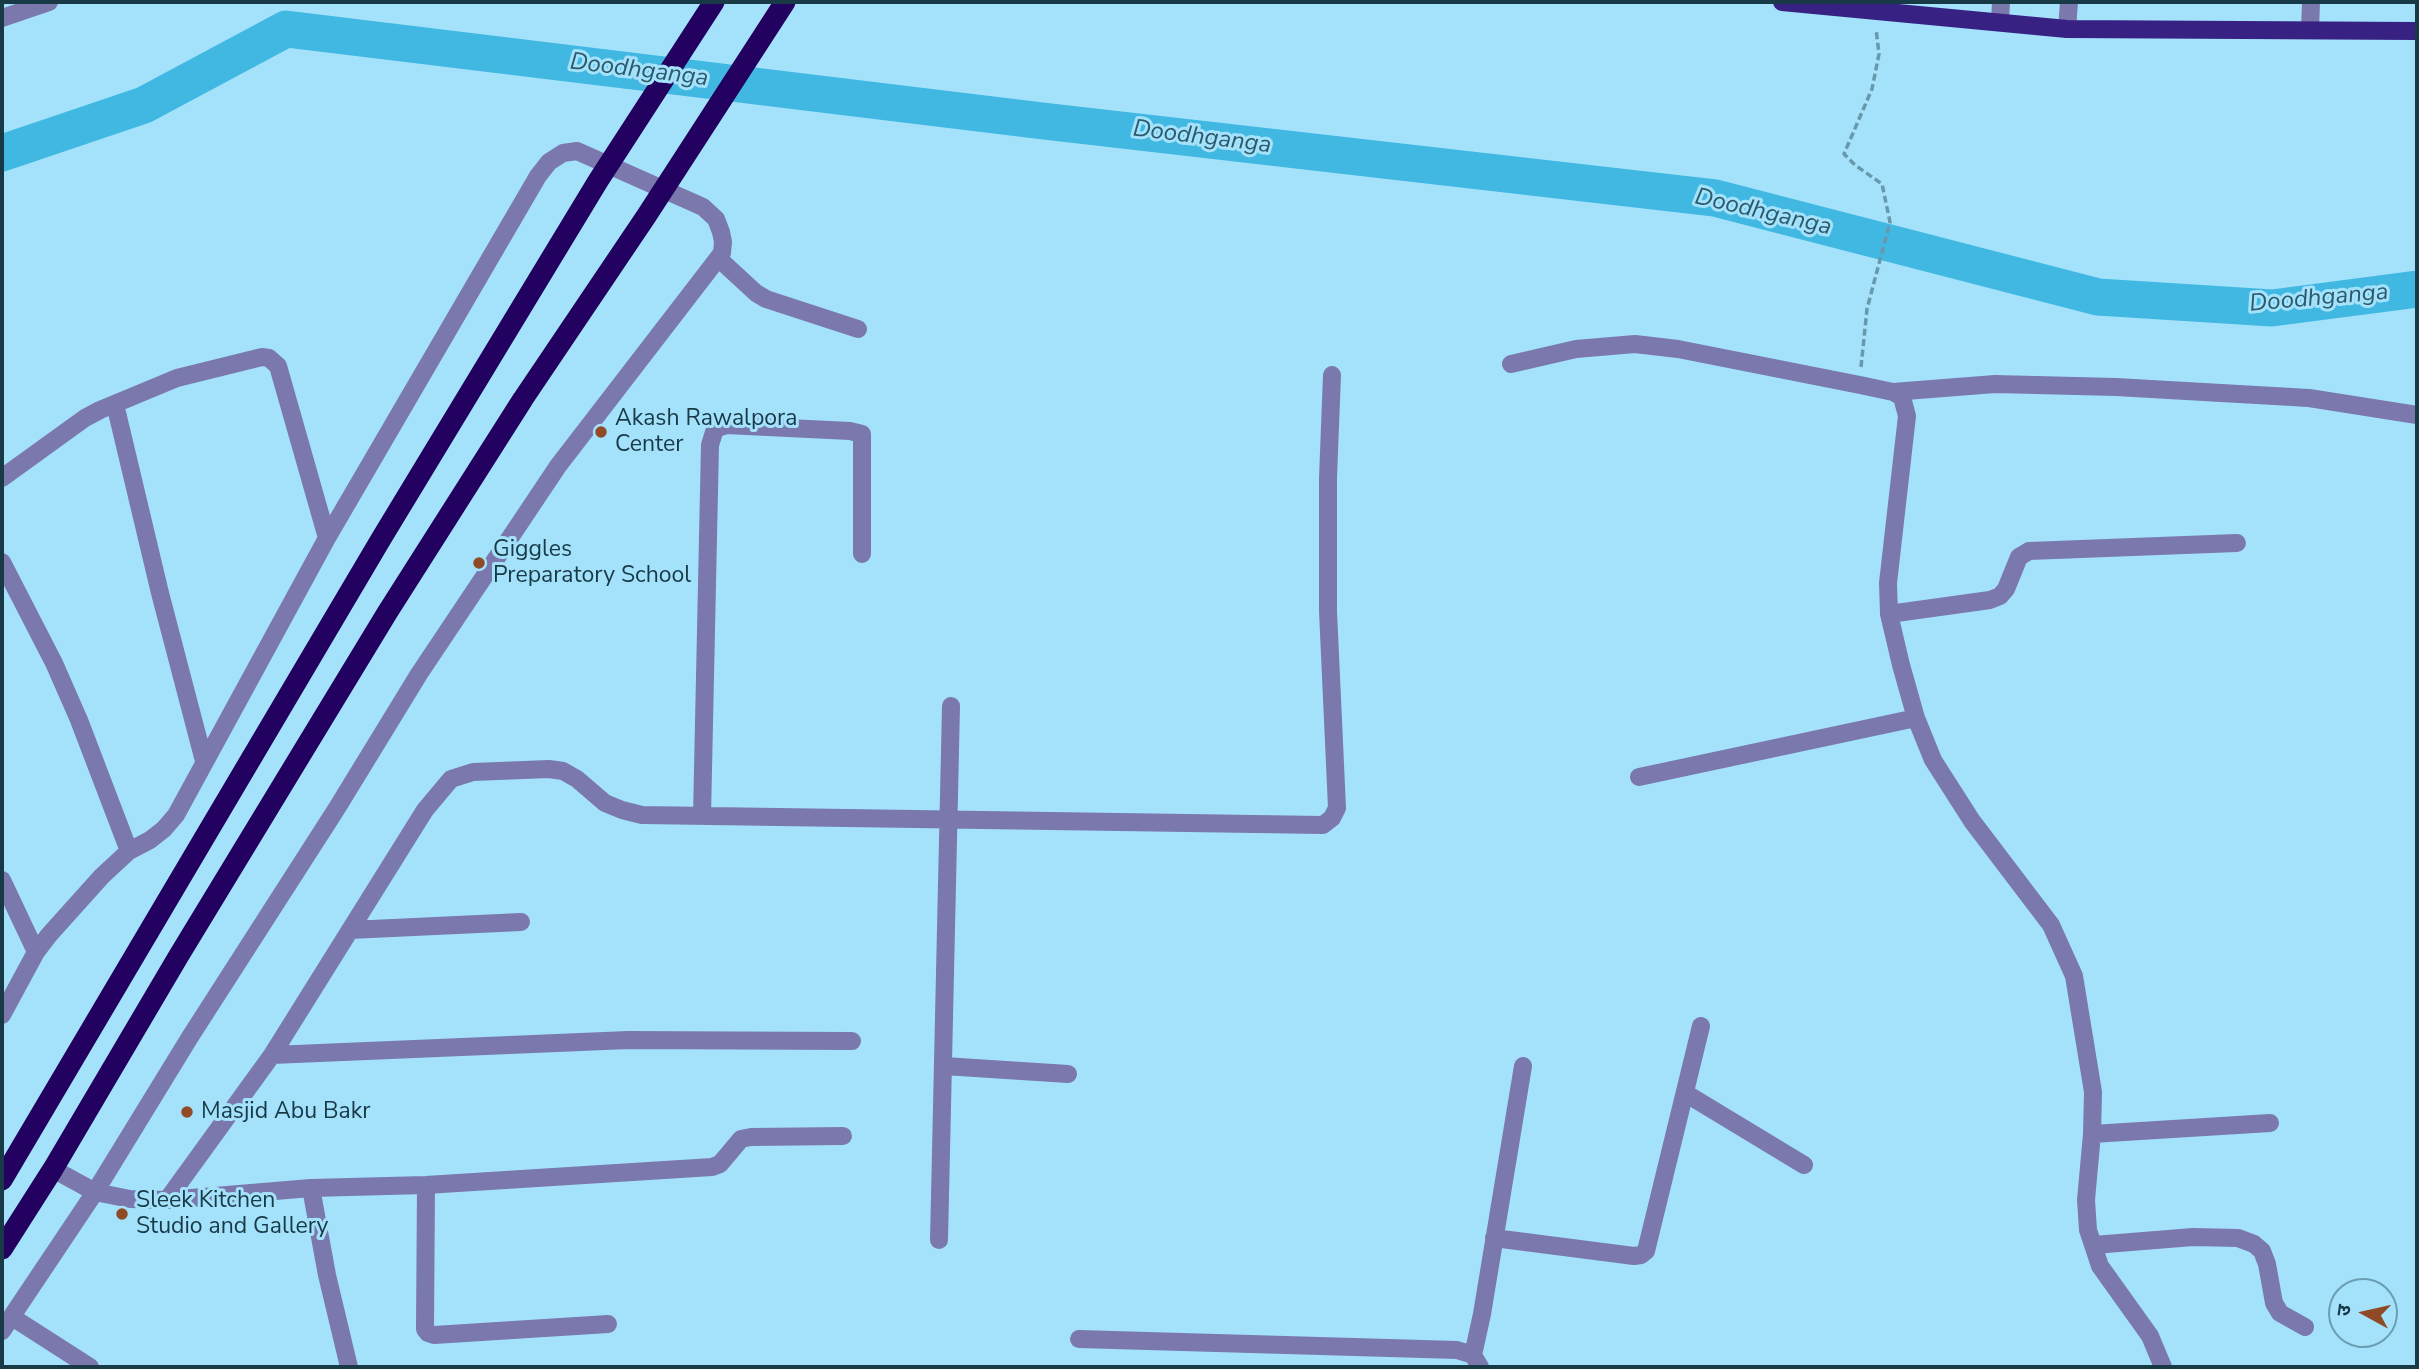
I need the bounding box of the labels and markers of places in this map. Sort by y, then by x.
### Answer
place label: Akash Rawalpora Center [615,405,797,459]
marker: Akash Rawalpora Center [593,424,609,440]
place label: Giggles Preparatory School [493,536,691,590]
marker: Giggles Preparatory School [471,555,487,571]
place label: Masjid Abu Bakr [201,1098,370,1126]
marker: Masjid Abu Bakr [179,1104,195,1120]
place label: Sleek Kitchen Studio and Gallery [136,1187,328,1241]
marker: Sleek Kitchen Studio and Gallery [114,1206,130,1222]

